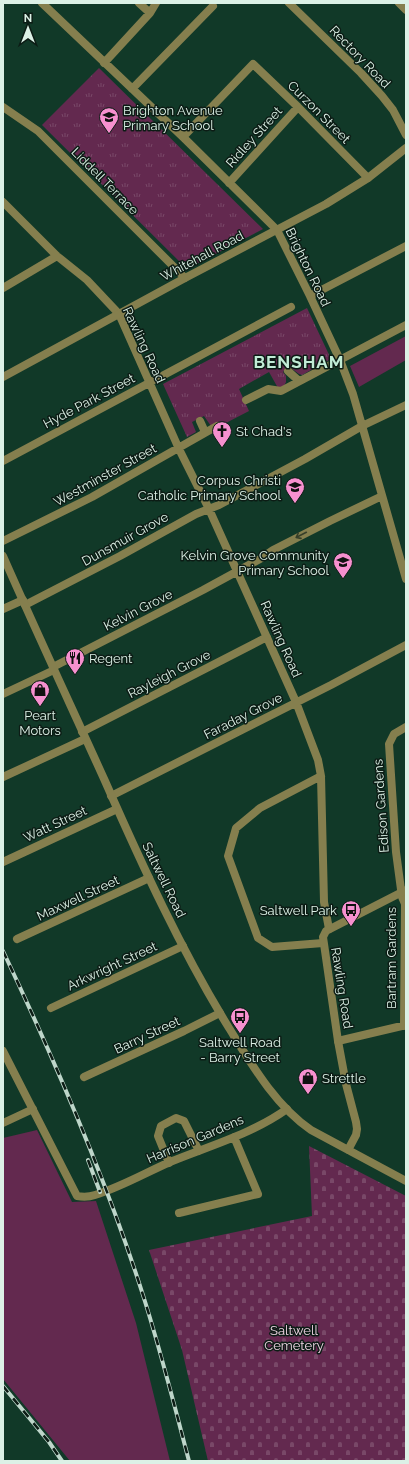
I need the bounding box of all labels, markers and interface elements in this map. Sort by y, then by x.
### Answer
north arrow [8,8,48,48]
text: N [24,12,32,25]
street label: Rectory Road [327,23,393,91]
street label: Curzon Street [285,78,354,147]
place label: Brighton Avenue Primary School [123,103,223,133]
street label: Ridley Street [223,103,286,170]
school or university icon: Brighton Avenue Primary School [98,106,120,134]
street label: Liddell Terrace [68,144,142,218]
street label: Brighton Road [282,225,334,309]
street label: Whitehall Road [158,228,246,284]
street label: Rawling Road [120,305,168,385]
district label: BENSHAM [254,352,344,372]
street label: Hyde Park Street [41,370,138,431]
church icon: St Chad's [211,420,233,448]
place label: St Chad's [236,424,292,439]
street label: Westminster Street [51,440,160,509]
place label: Corpus Christi Catholic Primary School [138,473,281,503]
school or university icon: Corpus Christi Catholic Primary School [284,476,306,504]
street label: Dunsmuir Grove [79,509,171,569]
one-way arrow [296,532,308,540]
place label: Kelvin Grove Community Primary School [181,548,329,578]
school or university icon: Kelvin Grove Community Primary School [332,551,354,579]
street label: Kelvin Grove [101,586,175,634]
street label: Rawling Road [257,598,305,680]
restaurant icon: Regent [64,647,86,675]
street label: Rayleigh Grove [125,647,213,701]
place label: Regent [89,651,133,666]
shop icon: Peart Motors [29,679,51,707]
street label: Faraday Grove [201,690,285,742]
place label: Peart Motors [19,708,61,738]
street label: Edison Gardens [370,759,392,853]
street label: Watt Street [21,803,90,845]
street label: Saltwell Road [139,840,189,920]
street label: Maxwell Street [35,872,122,924]
bus stop icon: Saltwell Park [340,899,362,927]
place label: Saltwell Park [260,903,337,918]
street label: Bartram Gardens [384,907,399,1009]
street label: Arkwright Street [65,938,160,993]
street label: Rawling Road [328,946,356,1030]
bus stop icon: Saltwell Road - Barry Street [229,1006,251,1034]
street label: Barry Street [112,1013,183,1057]
place label: Saltwell Road - Barry Street [199,1035,281,1065]
shop icon: Strettle [297,1067,319,1095]
place label: Strettle [322,1071,366,1086]
street label: Harrison Gardens [144,1112,246,1166]
park label: Saltwell Cemetery [264,1323,324,1353]

